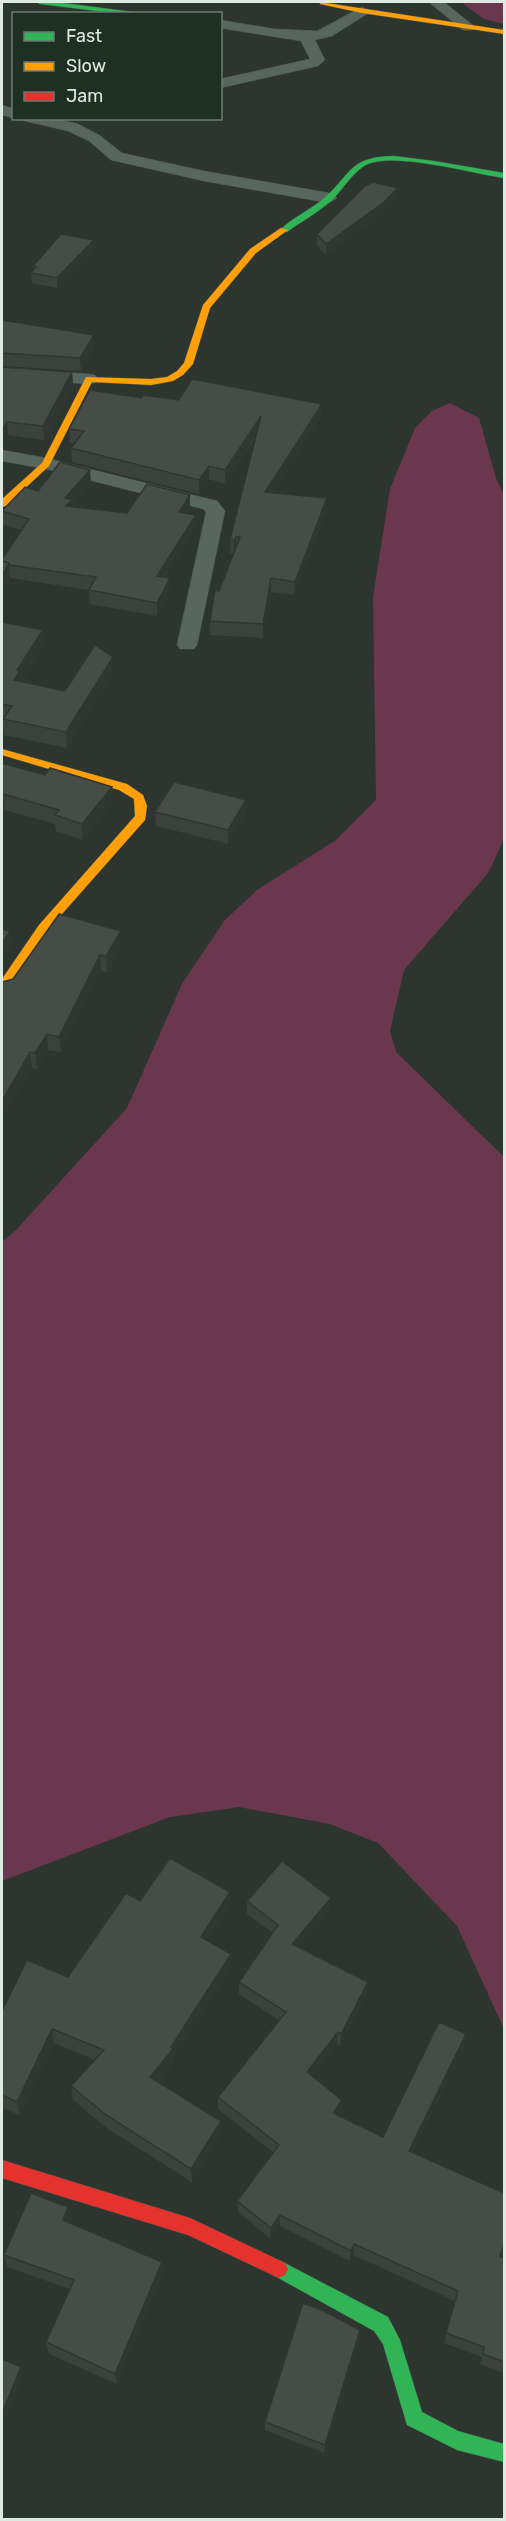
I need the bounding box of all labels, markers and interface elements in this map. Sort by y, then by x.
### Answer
legend [12,12,222,120]
text: Fast [66,25,102,47]
text: Slow [66,55,106,77]
text: Jam [66,85,103,107]

